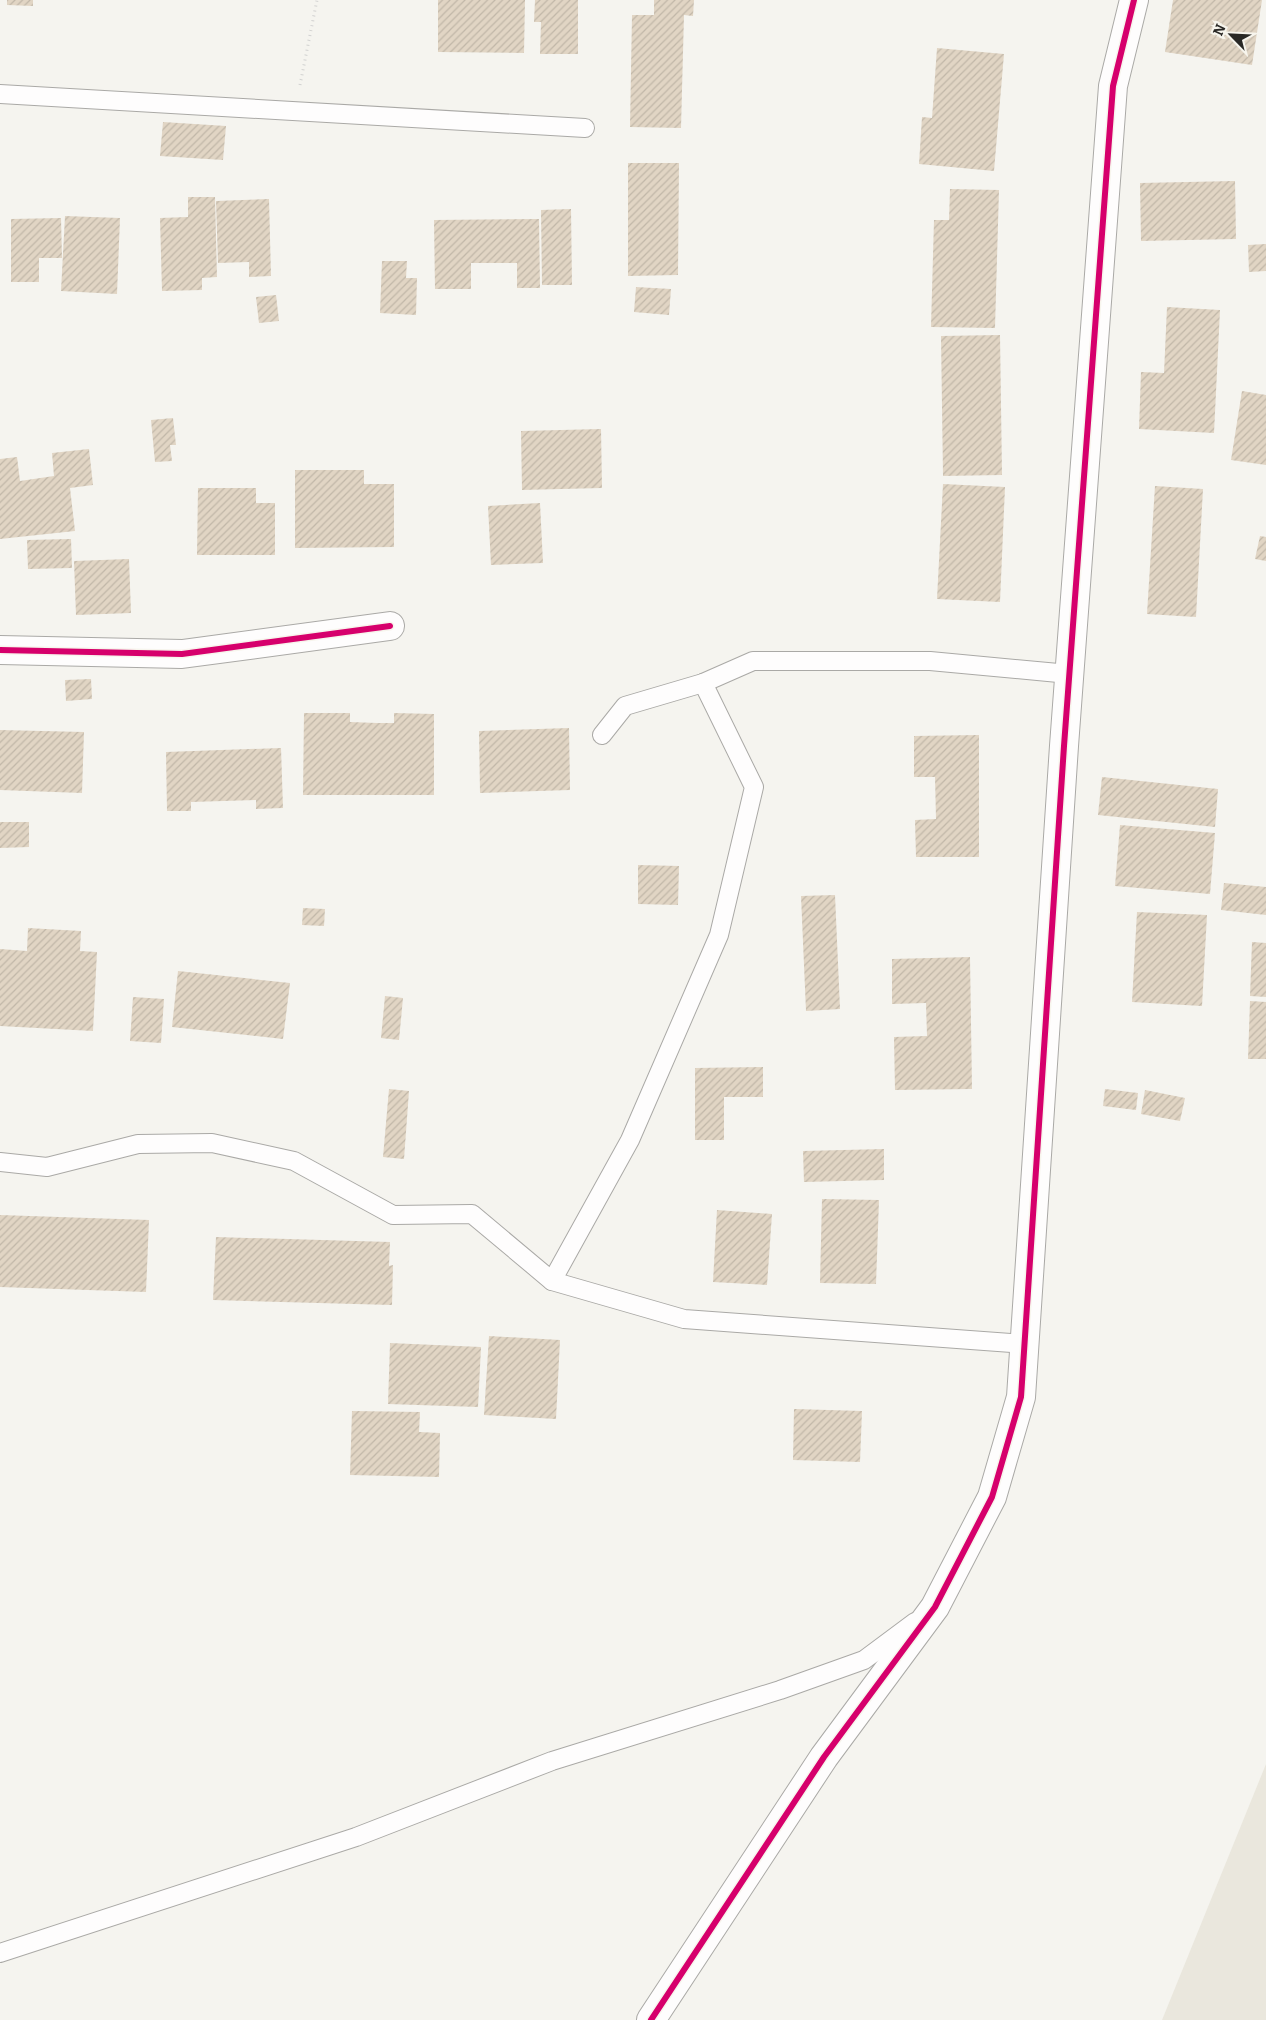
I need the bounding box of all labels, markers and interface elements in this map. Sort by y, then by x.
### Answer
north arrow [1206,10,1256,60]
text: N [1210,21,1230,38]

